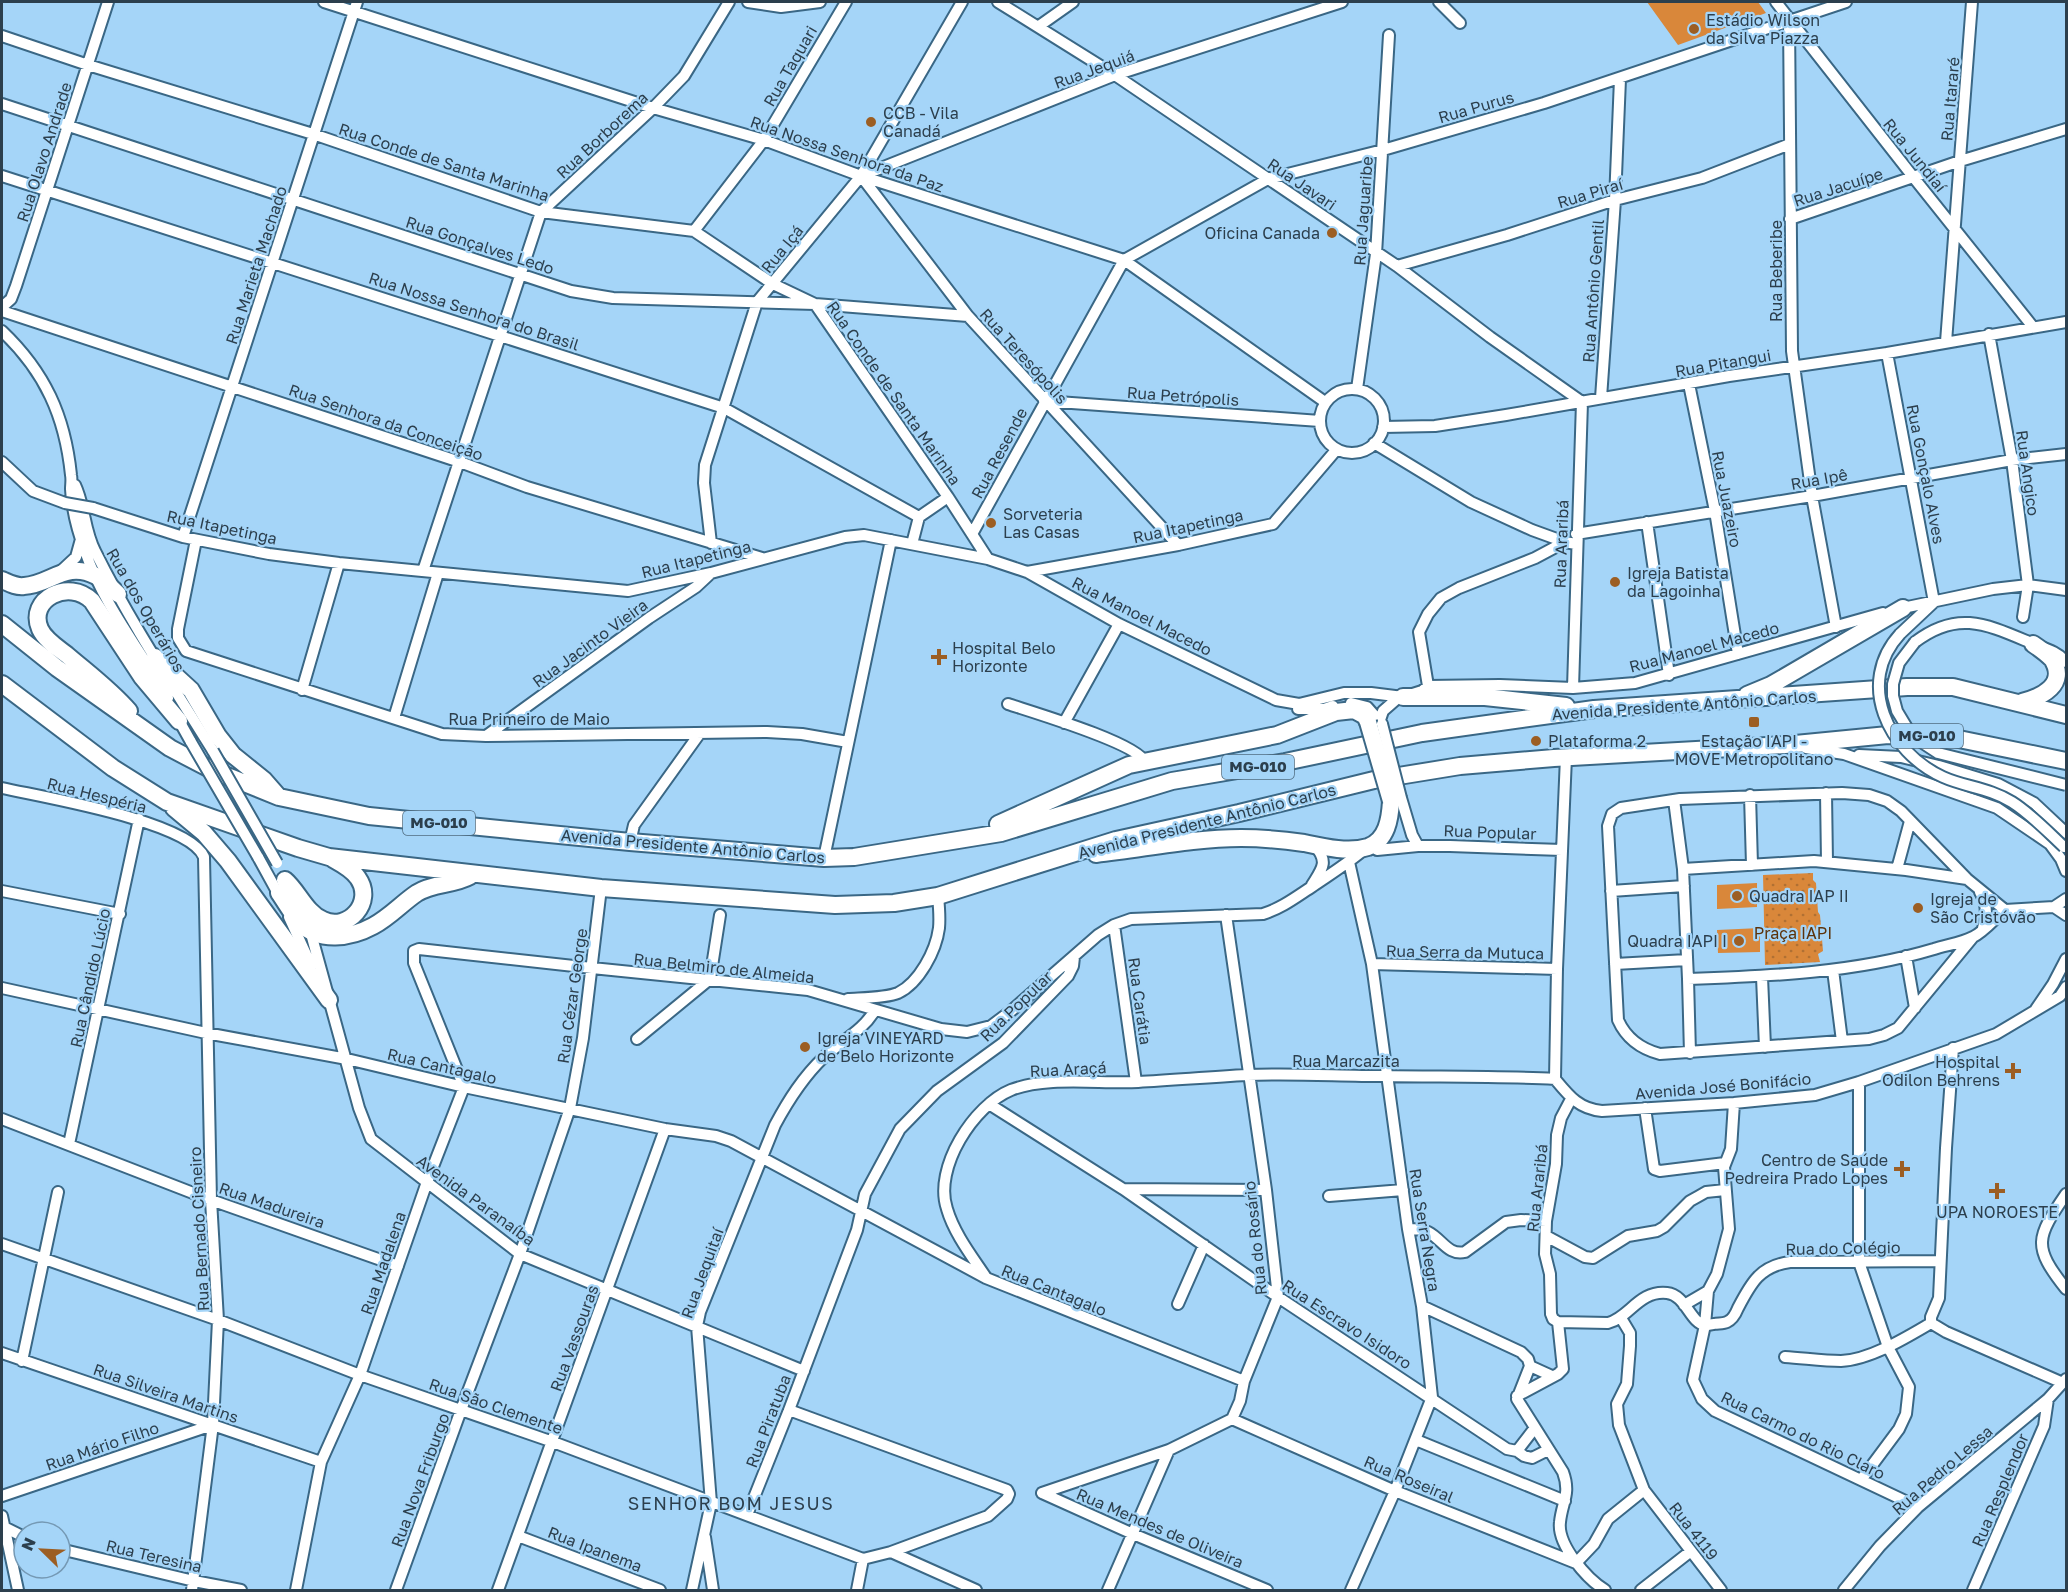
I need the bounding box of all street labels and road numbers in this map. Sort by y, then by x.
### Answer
street label: Rua Taquari [759,22,821,110]
street label: Rua Jequiá [1051,45,1137,93]
street label: Rua Itararé [1936,56,1964,142]
street label: Rua Olavo Andrade [12,80,76,224]
street label: Rua Purus [1436,87,1516,127]
street label: Rua Borborema [552,88,652,182]
street label: Rua Nossa Senhora da Paz [748,111,946,197]
street label: Rua Jundiaí [1879,114,1952,197]
street label: Rua Conde de Santa Marinha [336,118,552,206]
street label: Rua Javari [1264,154,1340,214]
street label: Rua Jaguaribe [1349,156,1377,266]
street label: Rua Jacuípe [1791,163,1885,211]
street label: Rua Piraí [1555,173,1627,212]
street label: Rua Marieta Machado [221,183,291,347]
street label: Rua Gonçalves Ledo [403,212,557,278]
street label: Rua Antônio Gentil [1578,219,1608,363]
street label: Rua Beberibe [1766,220,1786,322]
street label: Rua Içá [757,221,807,277]
street label: Rua Nossa Senhora do Brasil [366,267,582,355]
street label: Rua Conde de Santa Marinha [823,297,965,489]
street label: Rua Teresópolis [976,304,1072,408]
street label: Rua Pitangui [1673,345,1773,381]
street label: Rua Senhora da Conceição [286,379,486,465]
street label: Rua Petrópolis [1126,382,1240,410]
street label: Rua Gonçalo Alves [1903,402,1949,546]
street label: Rua Resende [967,404,1031,502]
street label: Rua Angico [2012,429,2044,517]
street label: Rua Juazeiro [1708,449,1746,549]
street label: Rua Ipê [1789,464,1849,494]
street label: Rua Araribá [1549,499,1573,589]
street label: Rua Itapetinga [1131,505,1245,547]
street label: Rua Itapetinga [165,506,279,548]
street label: Rua Itapetinga [639,536,753,582]
street label: Rua dos Operários [102,544,190,676]
street label: Rua Manoel Macedo [1069,572,1215,660]
street label: Rua Jacinto Vieira [528,594,652,692]
street label: Rua Manoel Macedo [1627,617,1781,677]
street label: Avenida Presidente Antônio Carlos [1551,686,1817,724]
street label: Rua Primeiro de Maio [448,709,610,729]
road number: MG-010 [1891,724,1963,748]
road number: MG-010 [1222,755,1294,779]
street label: Rua Hespéria [45,773,149,817]
street label: Avenida Presidente Antônio Carlos [1076,779,1338,863]
road number: MG-010 [403,811,475,835]
street label: Rua Popular [1443,820,1537,844]
street label: Avenida Presidente Antônio Carlos [560,824,826,868]
street label: Rua Cândido Lúcio [65,907,115,1049]
street label: Rua Cézar George [553,927,591,1065]
street label: Rua Serra da Mutuca [1386,941,1544,963]
street label: Rua Belmiro de Almeida [633,949,815,987]
street label: Rua Carátia [1124,956,1156,1046]
street label: Rua Popular [976,966,1056,1046]
street label: Rua Cantagalo [385,1044,499,1088]
street label: Rua Marcazita [1292,1051,1400,1071]
street label: Rua Araçá [1029,1057,1107,1081]
street label: Avenida José Bonifácio [1634,1068,1812,1104]
street label: Rua Araribá [1522,1143,1552,1233]
street label: Rua Bernado Cisneiro [185,1146,213,1312]
street label: Avenida Paranaíba [413,1150,539,1250]
street label: Rua Serra Negra [1405,1167,1445,1293]
street label: Rua Madureira [217,1178,327,1232]
street label: Rua do Rosário [1239,1180,1271,1296]
street label: Rua Madalena [356,1209,410,1317]
street label: Rua Jequitaí [676,1223,728,1321]
street label: Rua do Colégio [1785,1237,1901,1259]
street label: Rua Cantagalo [998,1260,1110,1320]
street label: Rua Escravo Isidoro [1279,1275,1415,1373]
street label: Rua Vassouras [545,1282,603,1394]
street label: Rua Silveira Martins [91,1359,241,1427]
street label: Rua Piratuba [741,1372,795,1470]
street label: Rua São Clemente [427,1374,565,1438]
street label: Rua Carmo do Rio Claro [1718,1387,1888,1483]
street label: Rua Nova Friburgo [386,1410,454,1550]
street label: Rua Mário Filho [43,1417,161,1475]
street label: Rua Pedro Lessa [1888,1421,1996,1519]
street label: Rua Resplendor [1967,1430,2033,1550]
street label: Rua Roseiral [1361,1451,1457,1507]
street label: Rua Mendes de Oliveira [1073,1484,1247,1572]
street label: Rua 4119 [1665,1498,1723,1564]
street label: Rua Ipanema [545,1522,645,1576]
street label: Rua Teresina [104,1535,204,1577]

